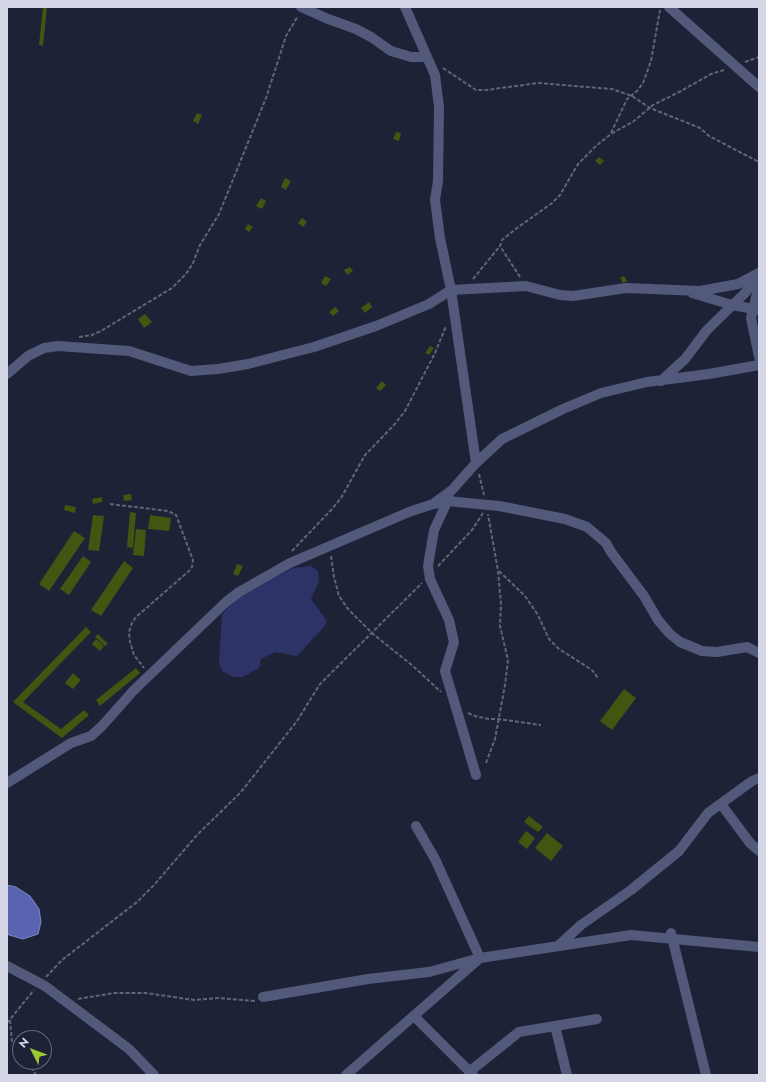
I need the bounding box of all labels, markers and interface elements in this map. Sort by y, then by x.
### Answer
north arrow [12,1030,52,1070]
text: N [15,1034,33,1051]

